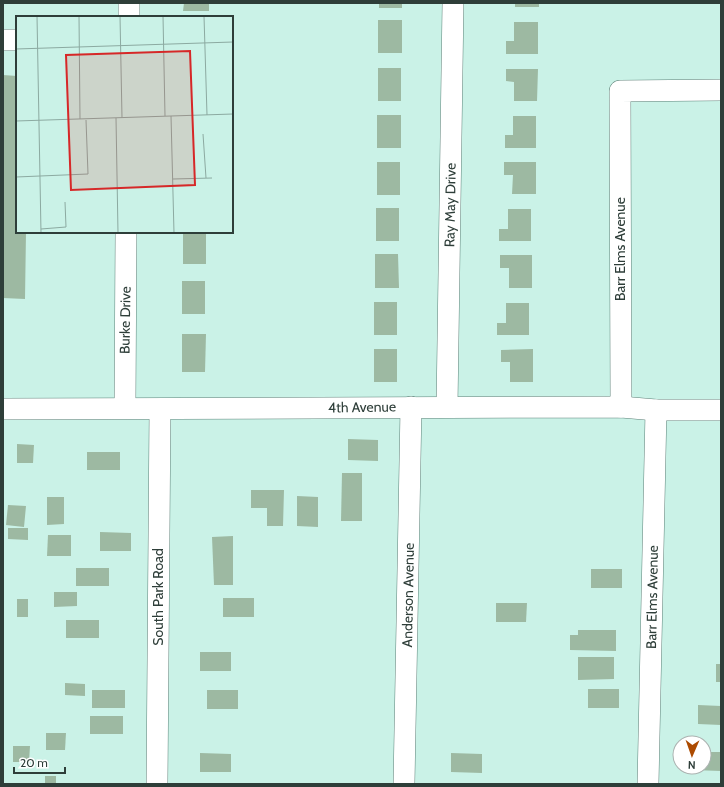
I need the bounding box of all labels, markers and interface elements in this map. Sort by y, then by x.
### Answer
inset map [16,16,233,233]
street label: Ray May Drive [440,163,460,247]
street label: Barr Elms Avenue [611,197,629,301]
street label: Burke Drive [115,286,135,354]
street label: 4th Avenue [328,397,396,417]
street label: Anderson Avenue [398,543,418,647]
street label: Barr Elms Avenue [642,545,662,649]
street label: South Park Road [149,548,167,646]
north arrow [672,735,712,775]
scale bar [14,749,65,775]
text: 20 m [20,755,48,770]
text: N [688,758,696,772]

